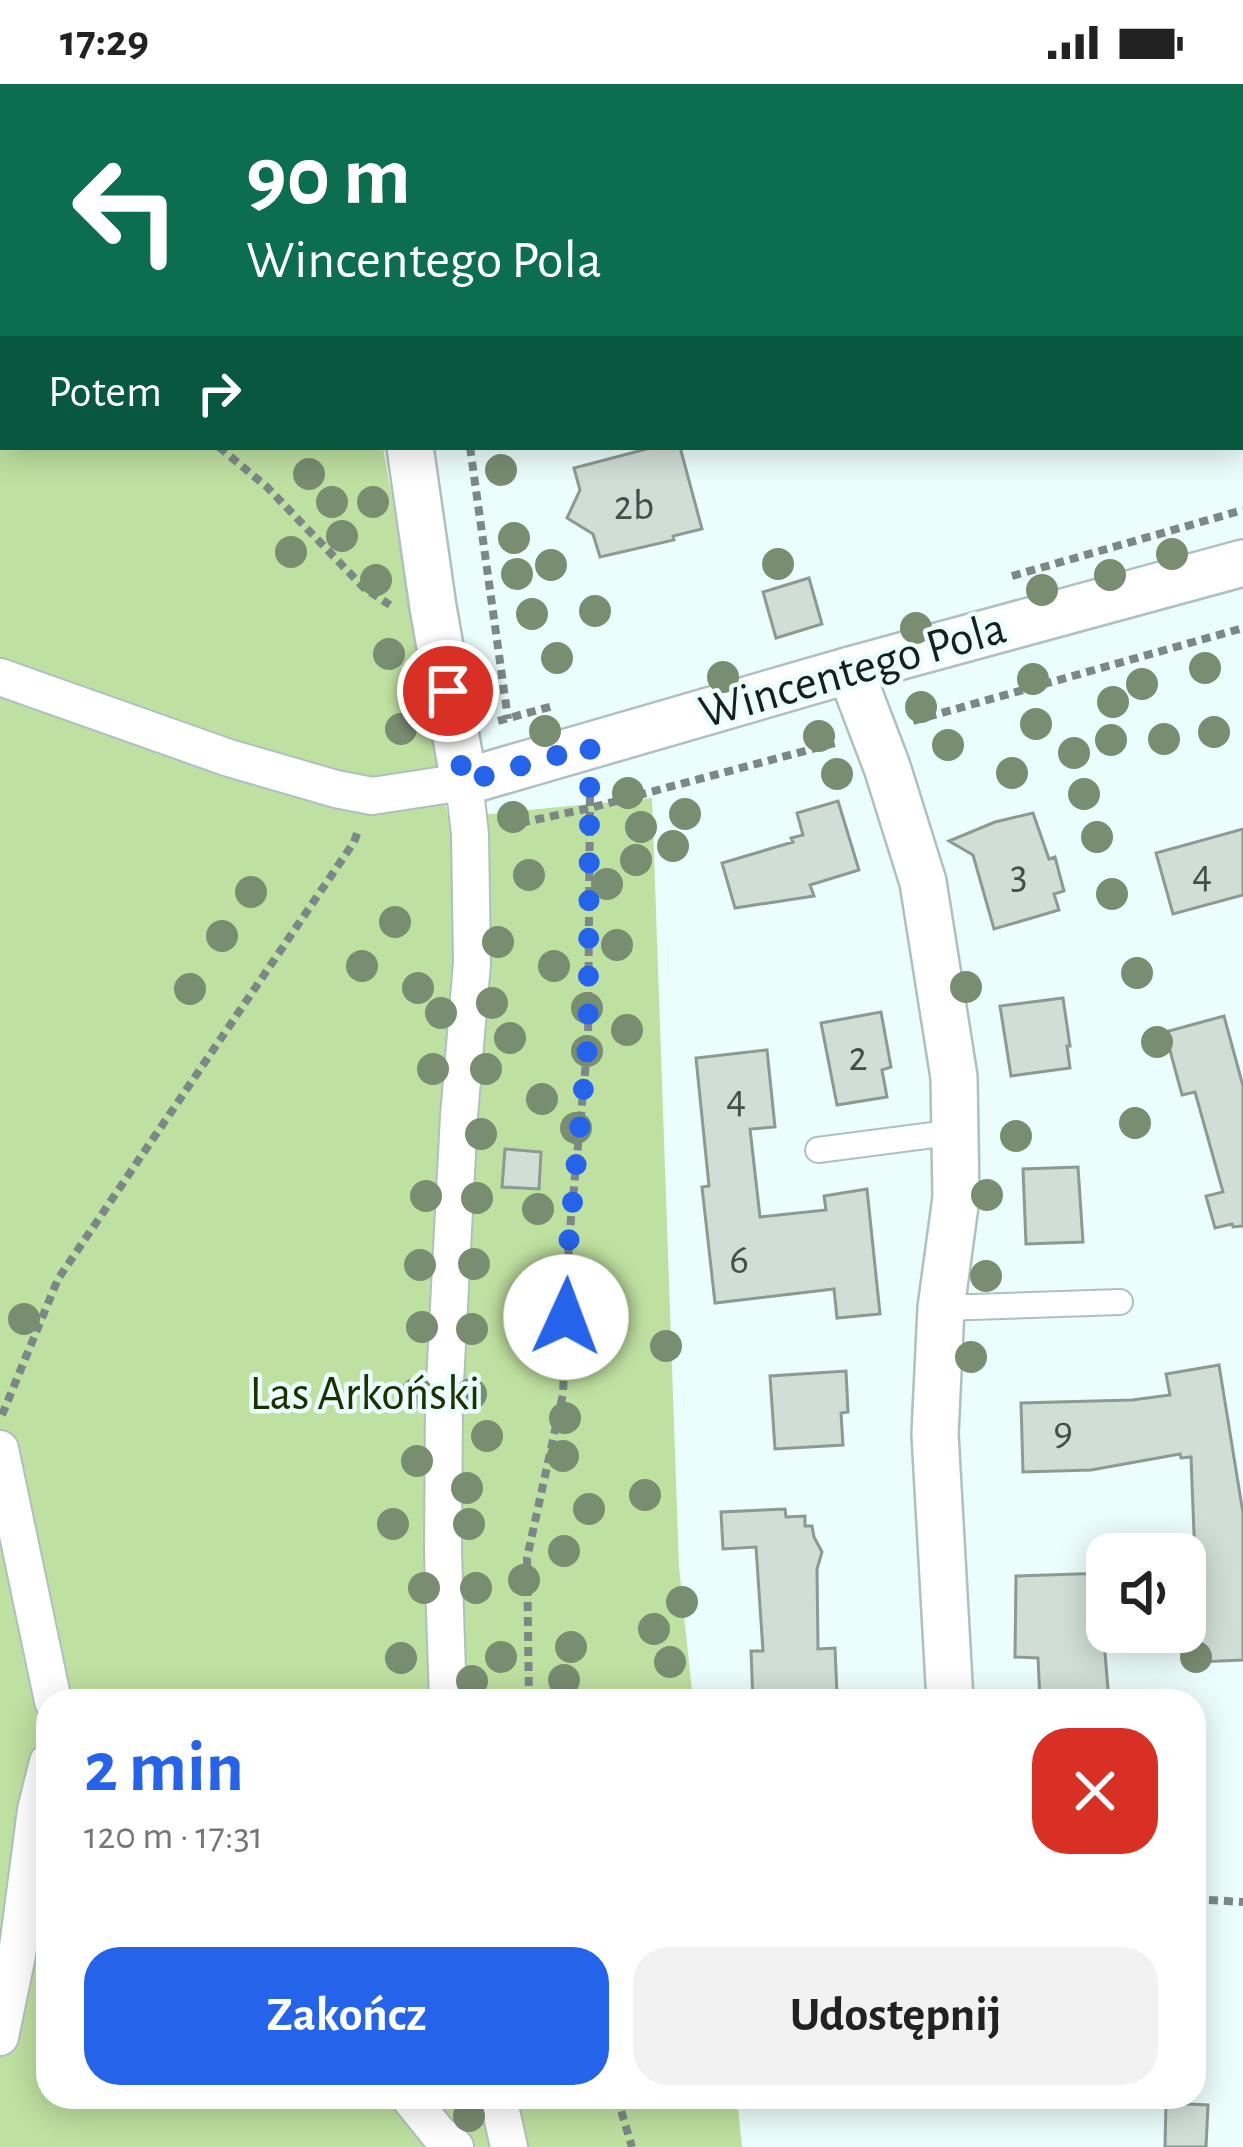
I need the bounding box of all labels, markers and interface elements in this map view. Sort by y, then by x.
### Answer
text: 17:29 [60,19,149,64]
icon: left [48,132,204,288]
text: 90 m [246,136,411,220]
text: Wincentego Pola [246,234,602,288]
icon: right [186,360,252,426]
text: Potem [48,370,162,415]
house number: 2b [614,485,654,527]
street label: Wincentego Pola [694,604,1012,738]
pin [397,640,499,742]
icon: arrive [415,658,481,724]
house number: 4 [1192,853,1212,895]
house number: 3 [1010,854,1028,896]
house number: 2 [848,1036,868,1078]
house number: 4 [726,1078,746,1120]
house number: 6 [729,1239,749,1281]
position arrow [503,1254,629,1380]
park label: Las Arkoński [250,1371,480,1419]
house number: 9 [1053,1410,1073,1452]
map controls [1086,1533,1206,1653]
button: sound [1086,1533,1206,1653]
button: close [1032,1728,1158,1854]
text: 2 min [84,1732,244,1804]
text: 120 m · 17:31 [84,1817,263,1856]
button: Zakończ [84,1947,609,2085]
button: Udostępnij [633,1947,1158,2085]

